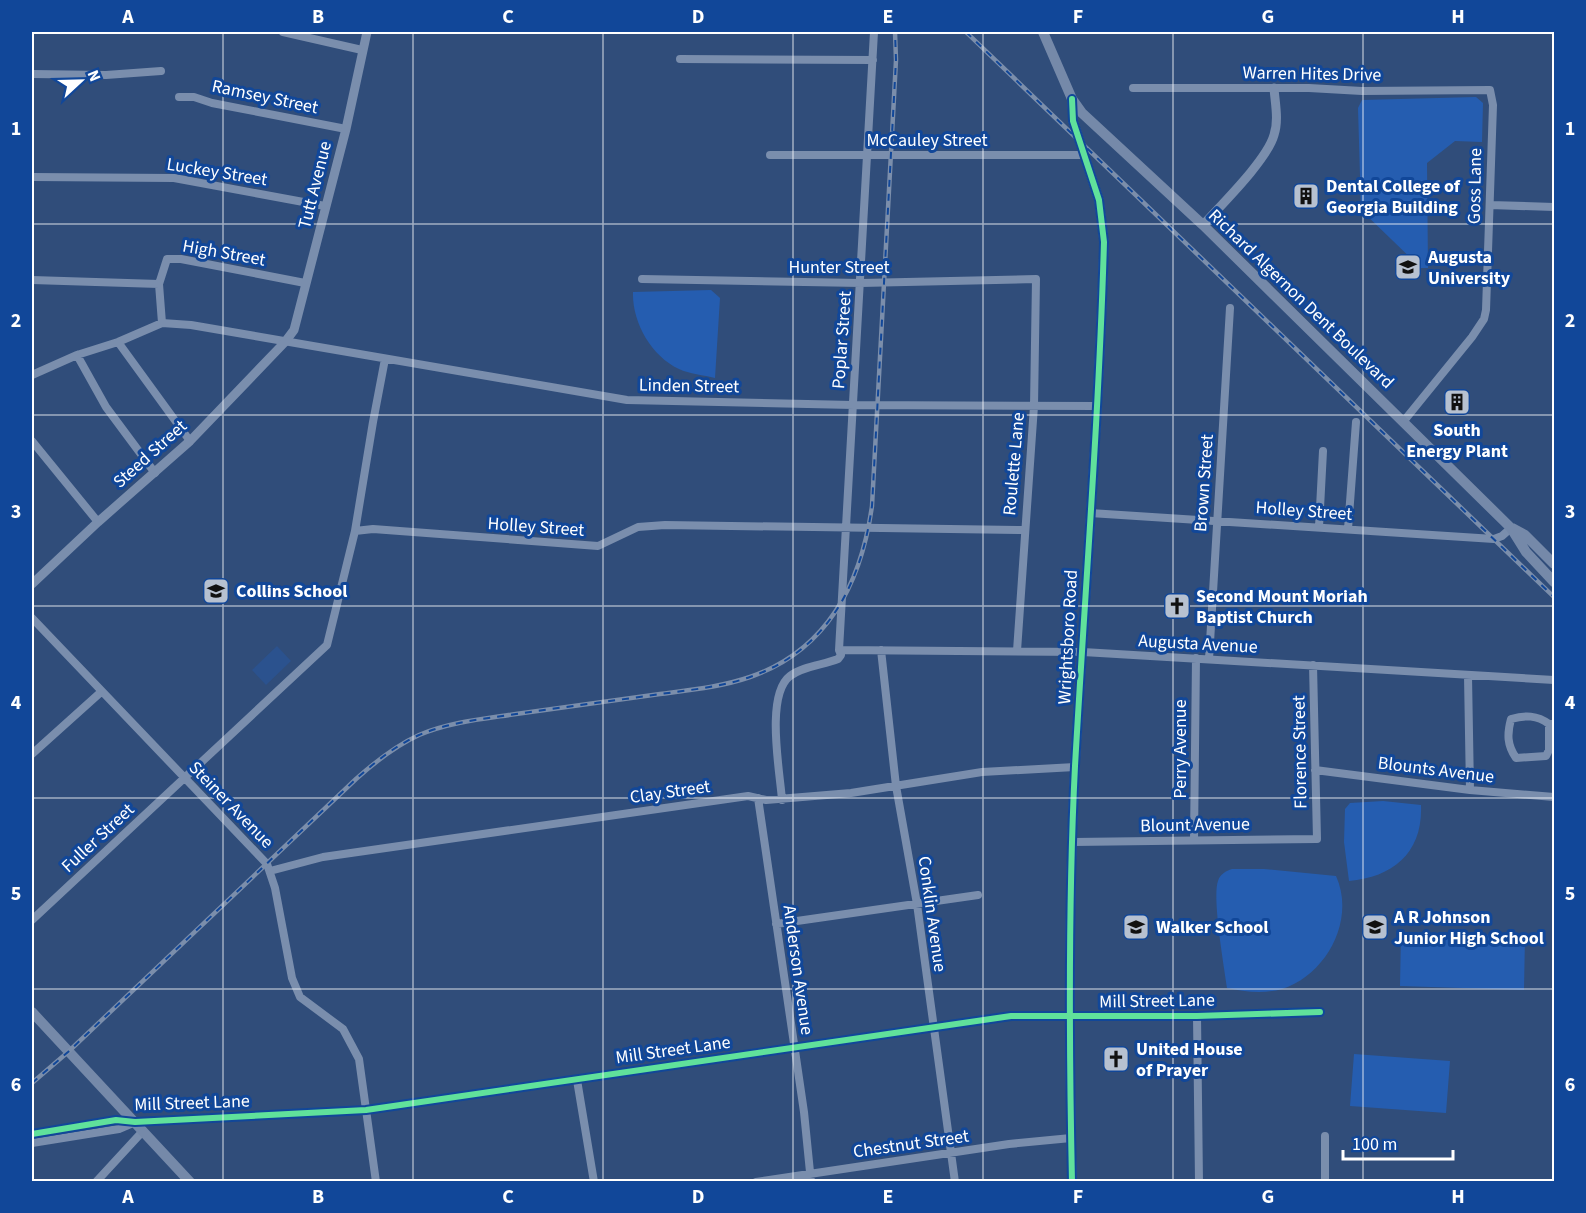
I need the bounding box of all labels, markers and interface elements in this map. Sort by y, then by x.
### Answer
text: A [121,3,134,31]
text: B [312,3,324,31]
text: C [502,3,514,31]
text: D [692,3,704,31]
text: E [883,3,893,31]
text: F [1073,3,1083,31]
text: G [1262,3,1274,31]
text: H [1451,3,1465,31]
north arrow [51,51,111,111]
street label: Warren Hites Drive [1242,60,1382,88]
text: N [82,67,106,85]
street label: Ramsey Street [210,74,320,120]
text: 1 [11,115,21,143]
text: 1 [1565,115,1575,143]
street label: McCauley Street [866,128,988,153]
street label: Tutt Avenue [292,138,338,231]
street label: Goss Lane [1462,148,1488,224]
street label: Luckey Street [165,152,269,192]
place label: Dental College of Georgia Building [1326,174,1461,220]
building icon: Dental College of Georgia Building [1291,181,1321,211]
street label: Richard Algernon Dent Boulevard [1203,203,1399,395]
street label: High Street [181,233,267,273]
place label: Augusta University [1427,245,1511,291]
school or university icon: Augusta University [1393,252,1423,282]
street label: Hunter Street [788,255,890,280]
street label: Poplar Street [826,290,858,390]
text: 2 [11,307,21,335]
text: 2 [1565,307,1575,335]
street label: Linden Street [639,373,739,399]
building icon: South Energy Plant [1442,387,1472,417]
street label: Roulette Lane [997,411,1031,517]
street label: Steed Street [108,414,192,494]
place label: South Energy Plant [1406,418,1508,464]
street label: Brown Street [1188,433,1220,533]
street label: Holley Street [1255,495,1353,527]
text: 3 [11,498,21,526]
text: 3 [1565,498,1575,526]
street label: Holley Street [487,511,585,543]
street label: Wrightsboro Road [1052,569,1084,705]
school or university icon: Collins School [201,576,231,606]
place label: Collins School [236,579,347,604]
place label: Second Mount Moriah Baptist Church [1196,584,1368,630]
church icon: Second Mount Moriah Baptist Church [1162,591,1192,621]
street label: Augusta Avenue [1138,628,1258,660]
text: 4 [11,689,22,717]
text: 4 [1565,689,1576,717]
street label: Florence Street [1287,695,1313,809]
street label: Perry Avenue [1168,699,1193,799]
street label: Blounts Avenue [1376,750,1496,790]
street label: Steiner Avenue [183,756,279,854]
street label: Clay Street [628,774,712,810]
street label: Fuller Street [56,798,140,878]
street label: Blount Avenue [1140,812,1250,838]
street label: Conklin Avenue [911,854,953,974]
text: 5 [11,880,21,908]
text: 5 [1565,880,1575,908]
street label: Anderson Avenue [777,903,819,1037]
place label: A R Johnson Junior High School [1393,905,1544,951]
school or university icon: Walker School [1121,912,1151,942]
school or university icon: A R Johnson Junior High School [1360,912,1390,942]
place label: Walker School [1156,915,1268,940]
street label: Mill Street Lane [1099,987,1215,1015]
street label: Mill Street Lane [614,1030,732,1070]
place label: United House of Prayer [1136,1037,1243,1083]
church icon: United House of Prayer [1101,1044,1131,1074]
text: 6 [11,1071,21,1099]
text: 6 [1565,1071,1575,1099]
street label: Mill Street Lane [134,1088,250,1118]
scale bar [1343,1123,1452,1161]
street label: Chestnut Street [851,1124,971,1164]
text: 100 m [1352,1132,1397,1157]
text: A [121,1183,134,1211]
text: B [312,1183,324,1211]
text: C [502,1183,514,1211]
text: D [692,1183,704,1211]
text: E [883,1183,893,1211]
text: F [1073,1183,1083,1211]
text: G [1262,1183,1274,1211]
text: H [1451,1183,1465,1211]

